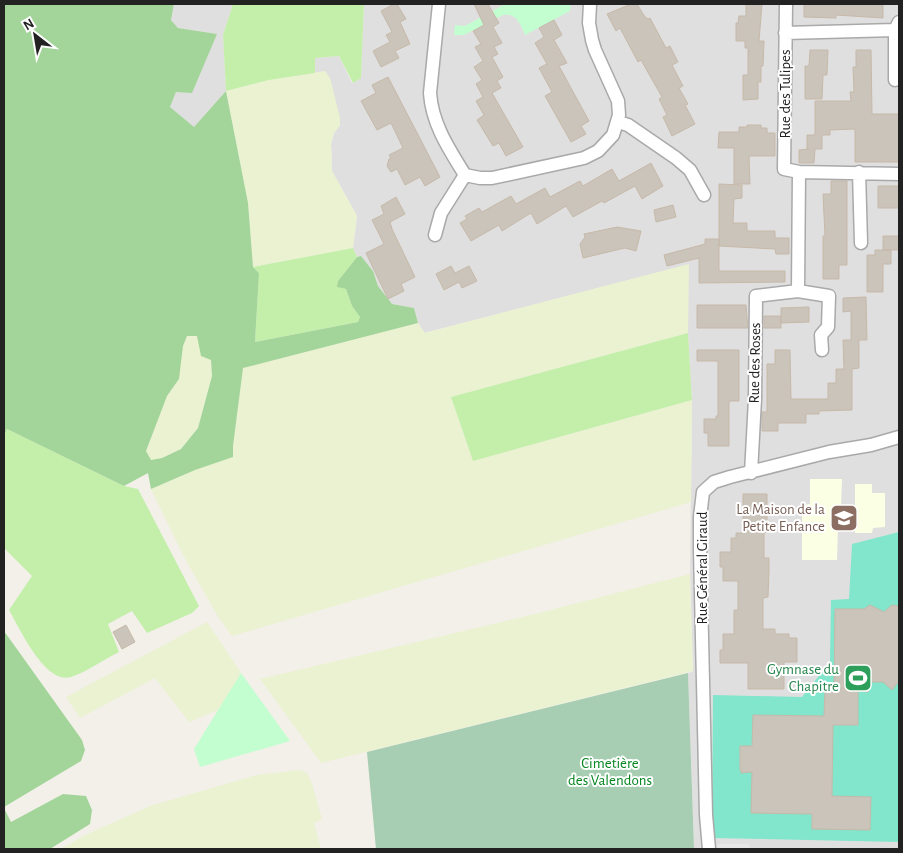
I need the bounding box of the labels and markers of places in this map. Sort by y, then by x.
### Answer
place label: La Maison de la Petite Enfance [736,502,825,534]
school or university icon: La Maison de la Petite Enfance [829,503,859,533]
place label: Gymnase du Chapitre [767,662,839,694]
sports icon: Gymnase du Chapitre [843,663,873,693]

